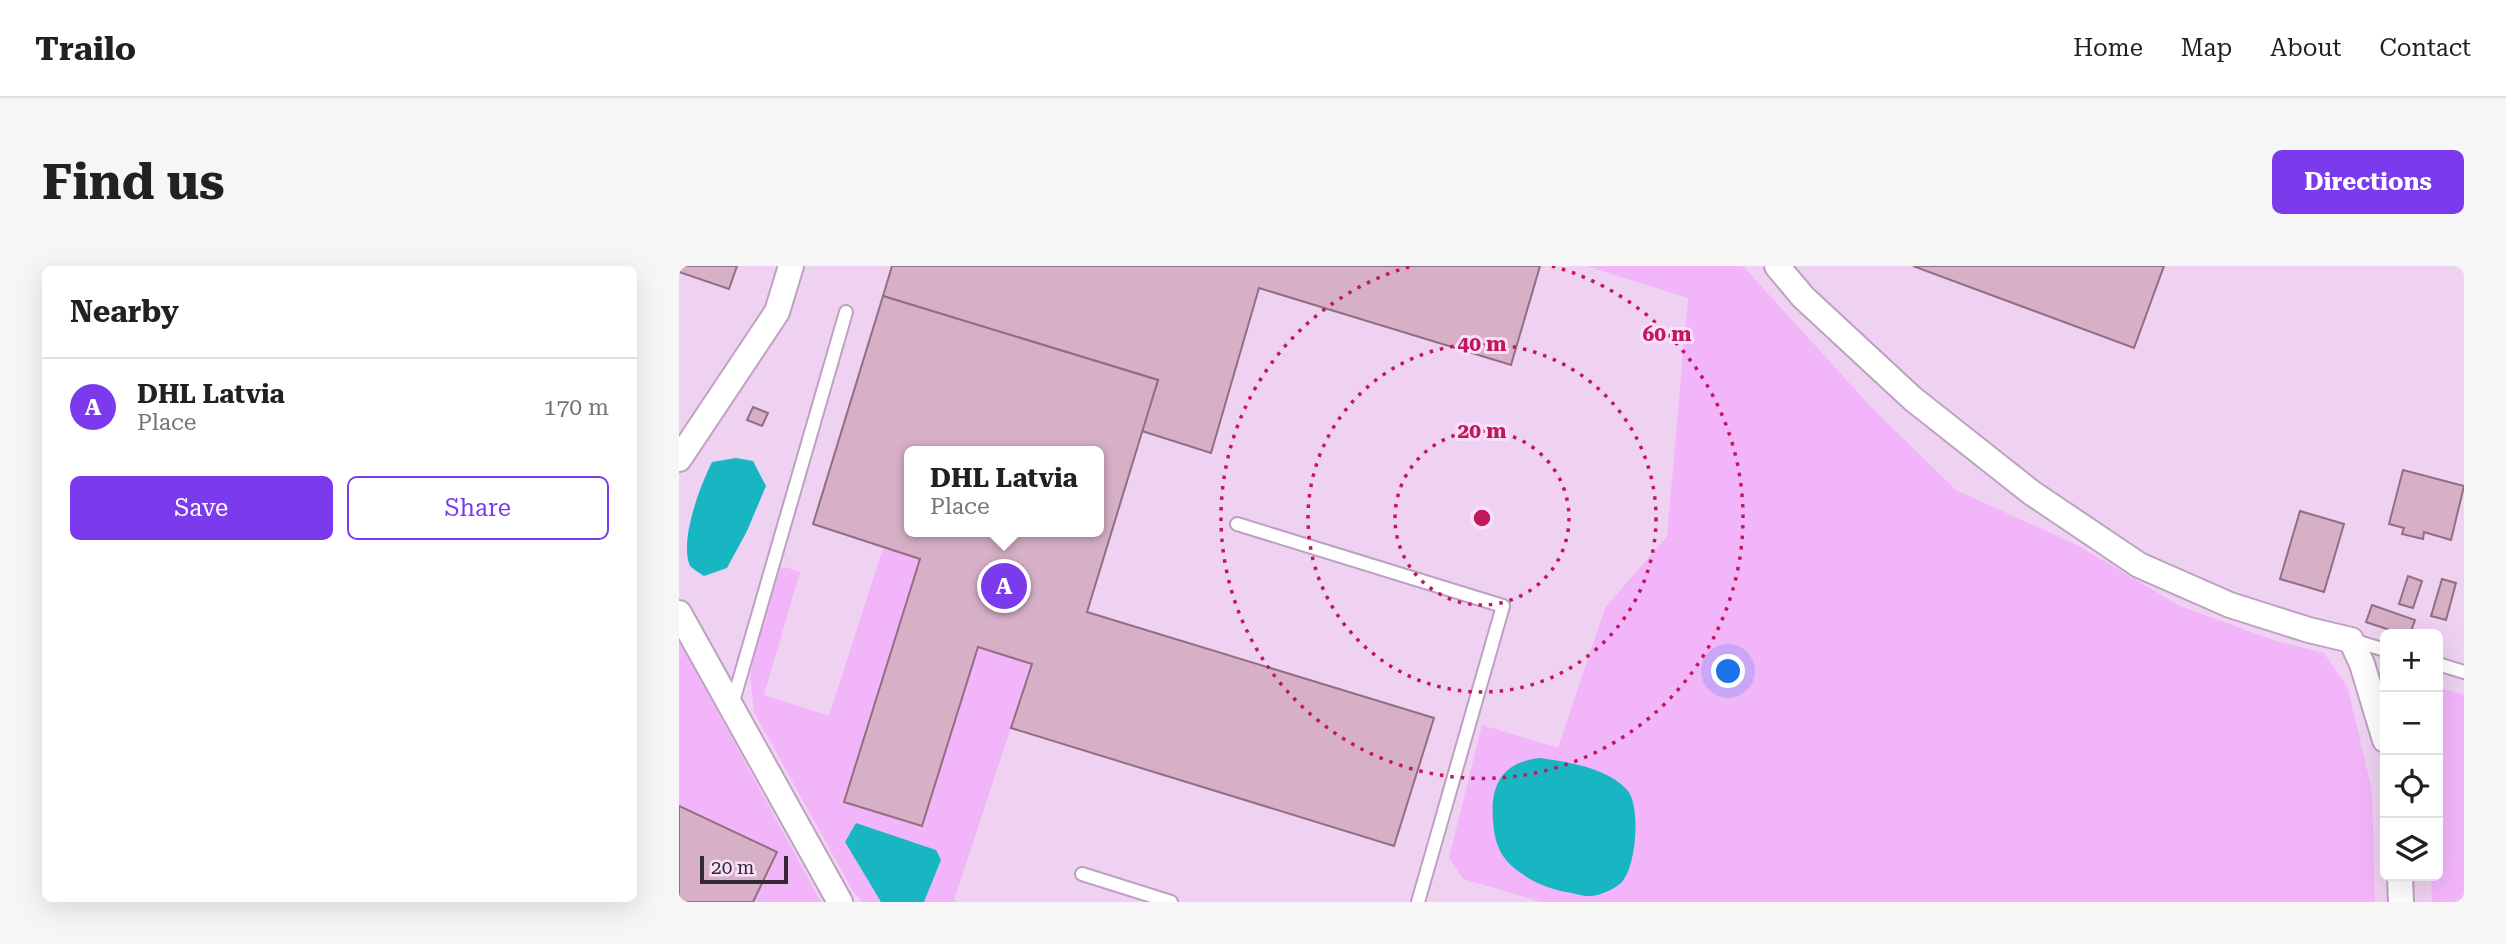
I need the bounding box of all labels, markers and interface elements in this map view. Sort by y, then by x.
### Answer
text: Trailo [35,29,136,68]
text: Home [2073,34,2143,62]
text: Map [2181,34,2232,62]
text: About [2270,34,2341,62]
text: Contact [2379,34,2471,62]
button: Directions [2272,150,2464,214]
text: Find us [42,154,225,211]
text: Nearby [70,294,179,329]
text: 60 m [1642,322,1692,346]
text: 40 m [1457,332,1507,356]
text: DHL Latvia [137,379,285,409]
text: A [85,394,101,421]
text: 170 m [544,394,609,421]
text: Place [137,409,196,436]
text: 20 m [1457,419,1507,443]
popup [904,446,1104,537]
text: DHL Latvia [930,463,1078,493]
button: Save [70,476,333,540]
button: Share [347,476,609,540]
text: Place [930,493,990,520]
centre of rings [1470,506,1494,530]
pin: A [981,560,1027,612]
map controls [2380,629,2443,881]
button: + [2380,629,2443,692]
your location [1711,654,1745,688]
button: − [2380,692,2443,755]
button: locate [2380,755,2443,818]
button: layers [2380,818,2443,881]
scale bar [700,853,787,885]
text: 20 m [711,856,754,879]

